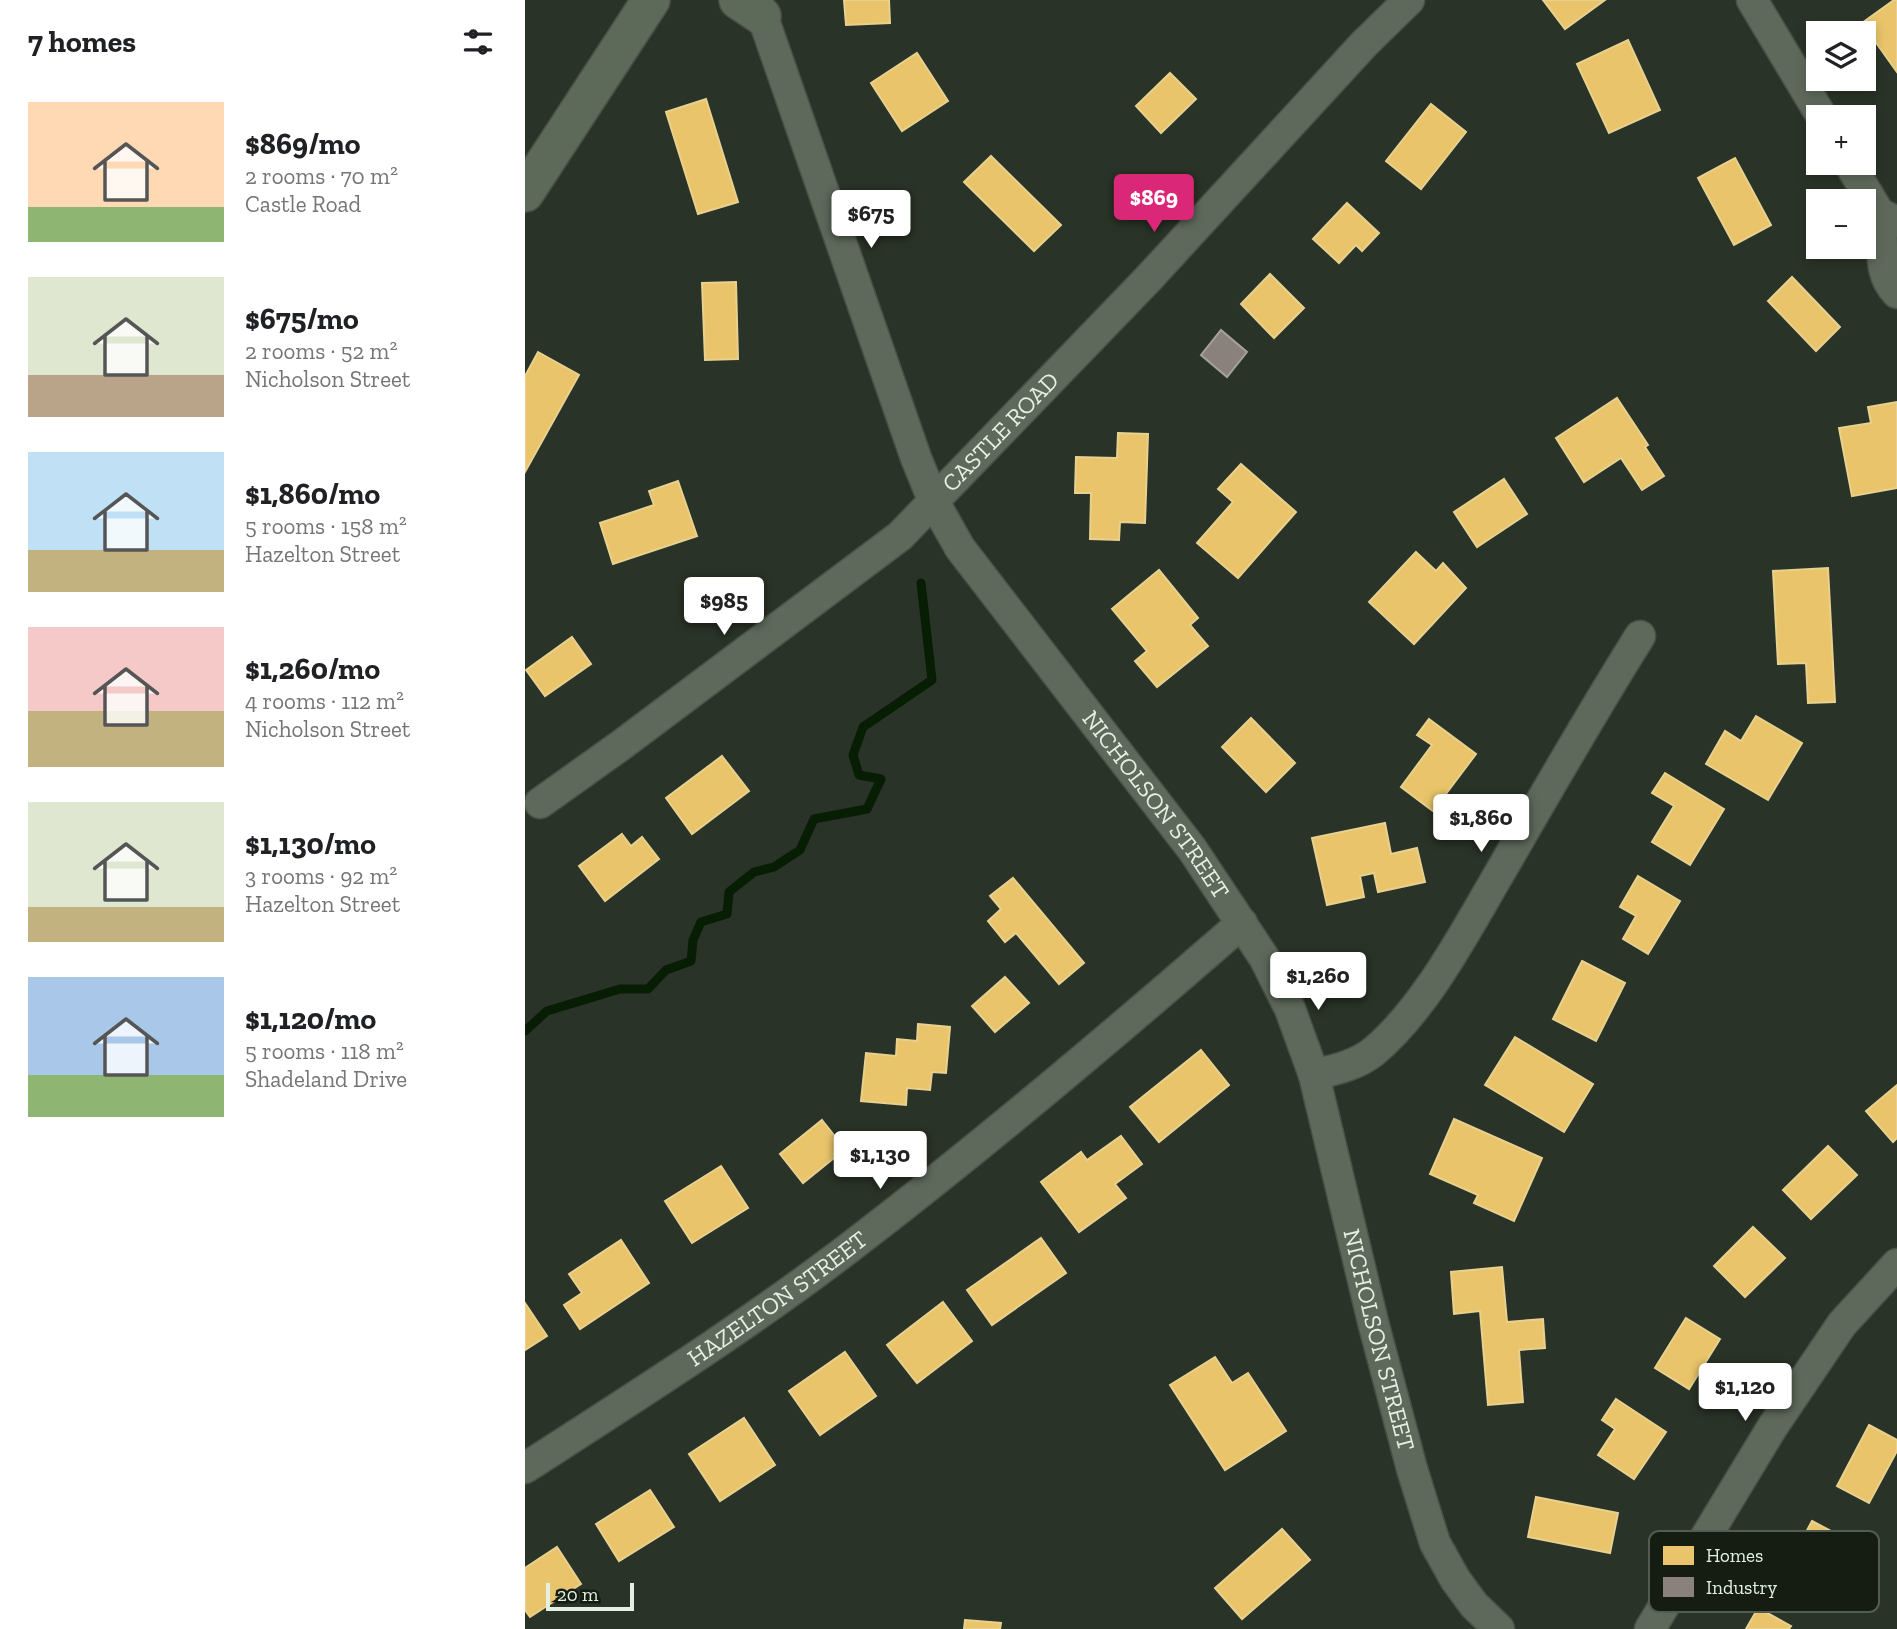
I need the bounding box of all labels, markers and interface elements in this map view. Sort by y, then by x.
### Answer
map controls [1806,21,1876,259]
button: layers [1806,21,1876,91]
icon: filters [459,23,497,61]
text: 7 homes [28,24,136,60]
button: + [1806,105,1876,175]
text: $869/mo [245,126,360,162]
icon: home [84,130,168,214]
text: 2 rooms · 70 m² [245,162,398,190]
pin: $869 [1113,174,1195,234]
text: $869 [1130,183,1178,211]
button: − [1806,189,1876,259]
text: Castle Road [245,190,361,218]
pin: $675 [830,190,912,250]
text: $675 [847,199,895,227]
text: $675/mo [245,301,359,337]
icon: home [84,305,168,389]
text: 2 rooms · 52 m² [245,337,397,365]
text: Nicholson Street [245,365,410,393]
street label: CASTLE ROAD [936,366,1065,497]
text: $1,860/mo [245,476,380,512]
icon: home [84,480,168,564]
text: 5 rooms · 158 m² [245,512,407,540]
text: Hazelton Street [245,540,400,568]
pin: $985 [683,578,765,637]
text: $985 [700,586,748,614]
text: $1,260/mo [245,651,380,687]
icon: home [84,655,168,739]
text: 4 rooms · 112 m² [245,687,404,715]
street label: NICHOLSON STREET [1077,704,1236,904]
text: Nicholson Street [245,715,410,743]
pin: $1,860 [1424,794,1538,854]
text: $1,860 [1449,803,1513,831]
text: $1,130/mo [245,826,376,862]
icon: home [84,830,168,914]
text: 3 rooms · 92 m² [245,862,397,890]
text: Hazelton Street [245,890,400,918]
pin: $1,260 [1261,953,1375,1012]
text: $1,260 [1286,961,1350,989]
text: $1,120/mo [245,1001,376,1037]
icon: home [84,1005,168,1089]
text: 5 rooms · 118 m² [245,1037,404,1065]
text: Shadeland Drive [245,1065,407,1093]
pin: $1,130 [823,1132,937,1191]
text: $1,130 [850,1140,910,1168]
street label: HAZELTON STREET [682,1224,873,1372]
street label: NICHOLSON STREET [1337,1226,1421,1454]
pin: $1,120 [1688,1364,1802,1423]
text: $1,120 [1715,1372,1775,1400]
legend [1649,1531,1879,1612]
text: Homes [1706,1544,1763,1567]
text: Industry [1706,1576,1777,1599]
scale bar [546,1580,633,1612]
text: 20 m [557,1583,598,1606]

